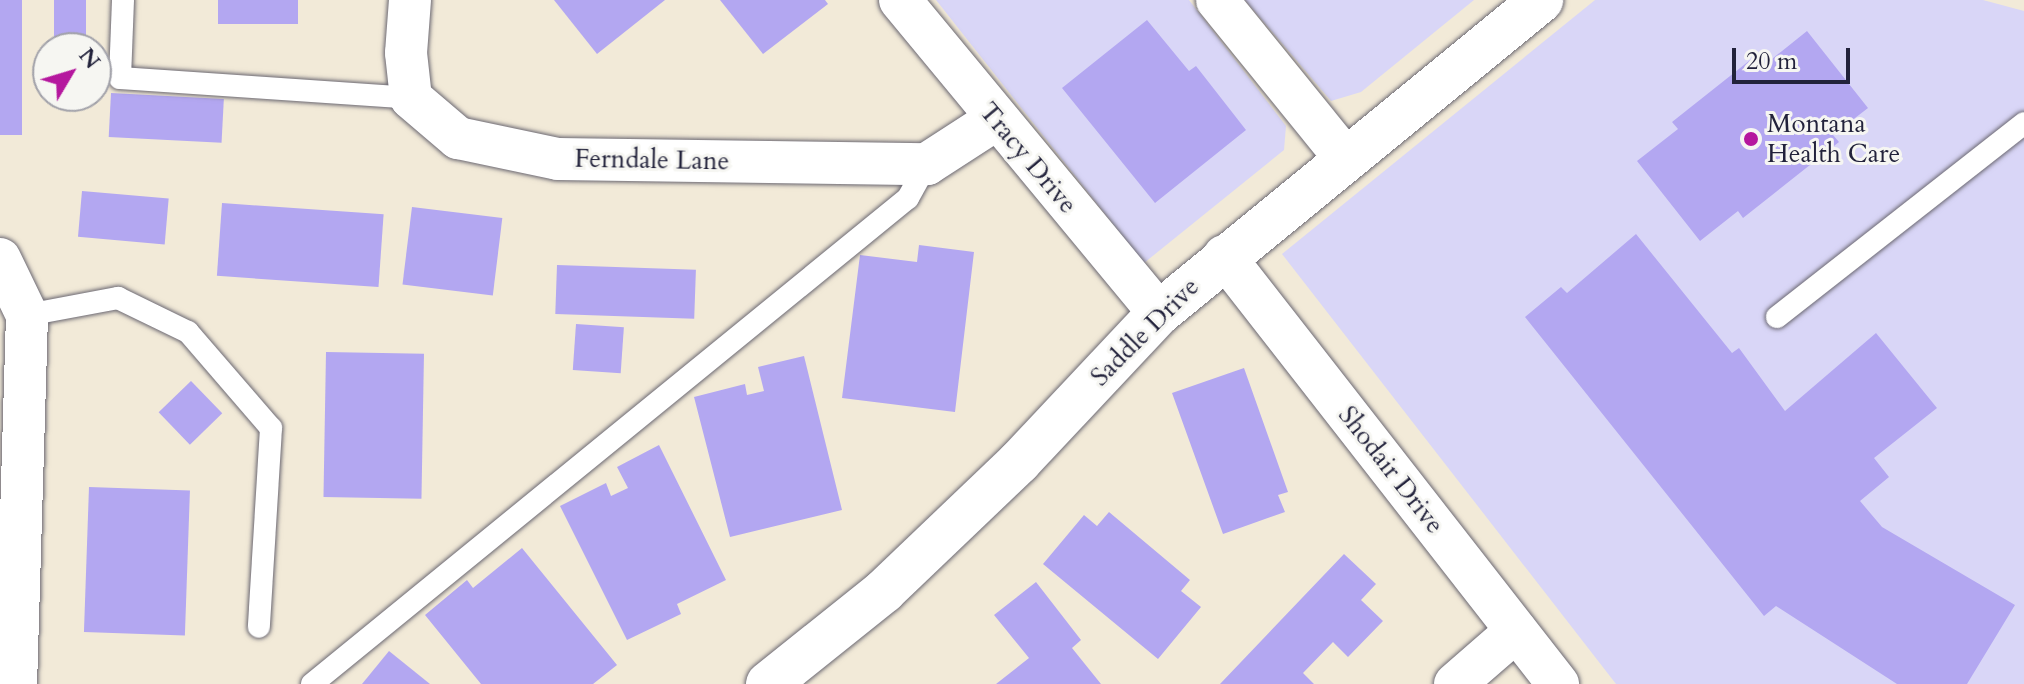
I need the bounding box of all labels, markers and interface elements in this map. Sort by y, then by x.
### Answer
north arrow [32,32,112,112]
scale bar [1736,32,1854,82]
text: N [72,42,107,75]
text: 20 m [1746,45,1797,78]
street label: Tracy Drive [973,96,1083,220]
place label: Montana Health Care [1767,108,1900,170]
marker: Montana Health Care [1742,130,1760,148]
street label: Ferndale Lane [574,143,730,177]
street label: Saddle Drive [1084,271,1206,393]
street label: Shodair Drive [1332,400,1450,540]

